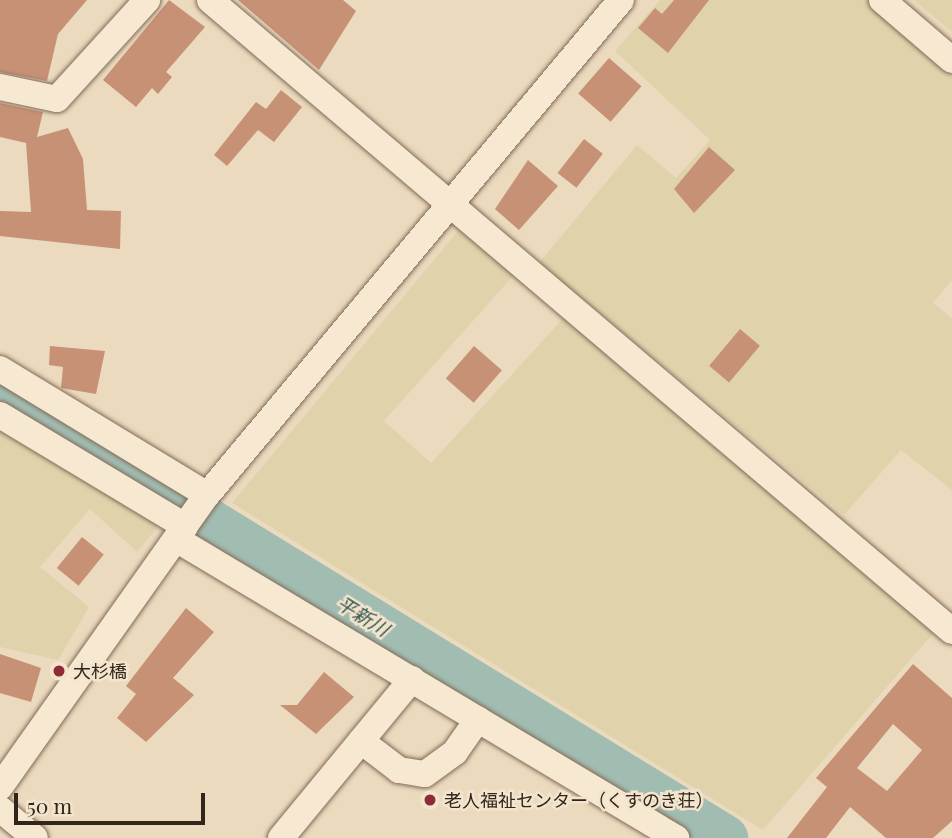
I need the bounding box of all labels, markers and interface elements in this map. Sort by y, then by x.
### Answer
water label: 平新川 [333,591,393,641]
place label: 大杉橋 [73,660,127,682]
marker: 大杉橋 [51,663,67,679]
scale bar [18,778,208,822]
place label: 老人福祉センター（くすのき荘） [444,789,714,811]
text: 50 m [27,791,72,819]
marker: 老人福祉センター（くすのき荘） [422,792,438,808]

